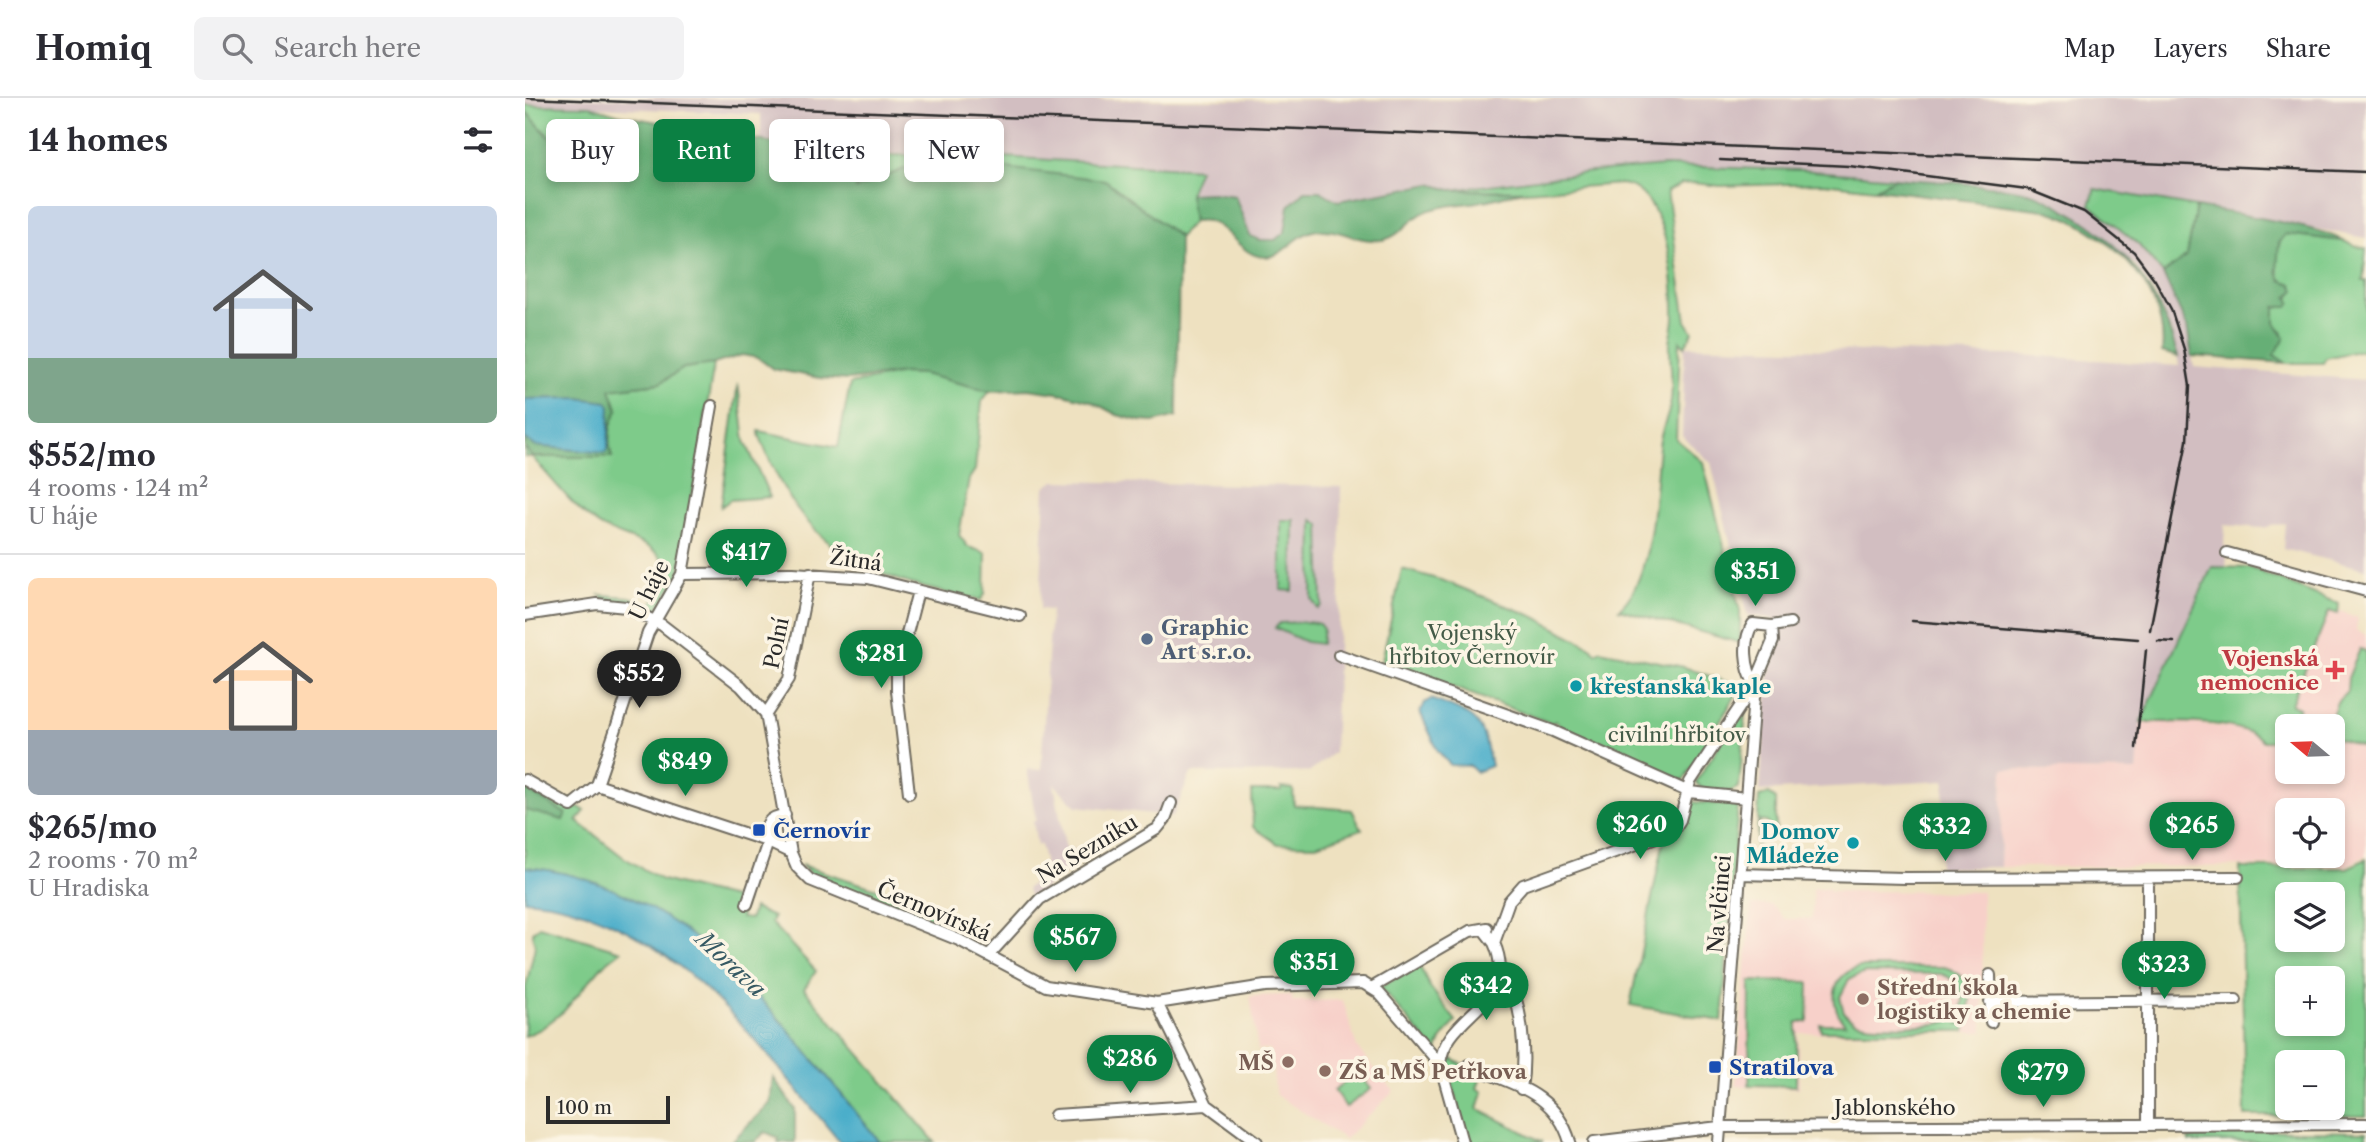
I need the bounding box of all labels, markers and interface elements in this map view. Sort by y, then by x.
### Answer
search box [194,17,684,80]
text: Homiq [35,28,152,69]
icon: search [218,29,256,67]
text: Search here [274,32,421,64]
text: Map [2064,34,2115,63]
text: Layers [2153,34,2228,63]
text: Share [2266,34,2331,63]
chip: Buy [546,119,639,182]
chip: Rent [653,119,755,182]
chip: Filters [769,119,890,182]
chip: New [904,119,1004,182]
icon: filters [459,121,497,159]
text: 14 homes [28,122,168,159]
icon: home [200,251,326,377]
text: $552/mo [28,437,156,474]
text: 4 rooms · 124 m² [28,474,208,502]
text: U háje [28,502,98,530]
pin: $417 [705,530,787,589]
text: $417 [722,538,770,566]
street label: Žitná [828,544,885,576]
pin: $351 [1714,548,1796,608]
street label: U háje [624,556,674,624]
text: $351 [1731,557,1779,585]
street label: Polní [758,615,794,671]
place label: Graphic Art s.r.o. [1160,615,1252,664]
park label: Vojenský hřbitov Černovír [1389,620,1555,669]
icon: home [200,623,326,749]
pin: $281 [840,630,922,690]
marker: Graphic Art s.r.o. [1139,631,1155,647]
text: $281 [856,639,906,667]
place label: Vojenská nemocnice [2200,646,2320,695]
pin: $552 [598,650,680,710]
text: $552 [613,659,665,687]
marker: Vojenská nemocnice [2325,660,2345,680]
place label: křesťanská kaple [1590,674,1771,699]
marker: křesťanská kaple [1568,678,1584,694]
north arrow [2275,714,2345,784]
map controls [2275,714,2345,1120]
park label: civilní hřbitov [1608,722,1747,747]
pin: $849 [644,738,726,798]
text: $849 [658,747,712,775]
button: locate [2275,798,2345,868]
pin: $260 [1599,802,1681,861]
pin: $265 [2151,802,2233,862]
pin: $332 [1904,804,1986,863]
text: $265/mo [28,809,157,846]
street label: Na Sezníku [1032,809,1142,889]
text: $260 [1613,810,1667,838]
text: $265 [2166,811,2218,839]
text: $332 [1919,812,1971,840]
place label: Černovír [773,818,871,843]
place label: Domov Mládeže [1746,819,1840,868]
marker: Černovír [751,822,767,838]
marker: Domov Mládeže [1845,835,1861,851]
text: 2 rooms · 70 m² [28,846,198,874]
street label: Na vlčinci [1702,854,1736,954]
text: U Hradiska [28,874,149,902]
street label: Černovírská [874,876,995,946]
button: layers [2275,882,2345,952]
pin: $567 [1034,914,1116,974]
water label: Morava [688,923,772,1003]
text: $567 [1049,923,1101,951]
pin: $351 [1273,940,1355,999]
pin: $323 [2123,942,2205,1001]
text: $351 [1290,948,1338,976]
text: $323 [2138,950,2190,978]
pin: $342 [1445,962,1527,1022]
button: + [2275,966,2345,1036]
text: $342 [1459,971,1513,999]
place label: Střední škola logistiky a chemie [1877,975,2071,1024]
marker: Střední škola logistiky a chemie [1855,991,1871,1007]
pin: $286 [1089,1035,1171,1095]
text: $286 [1103,1044,1157,1072]
pin: $279 [2002,1049,2084,1109]
place label: MŠ [1238,1050,1274,1075]
button: − [2275,1050,2345,1120]
marker: MŠ [1280,1054,1296,1070]
place label: Stratilova [1729,1055,1835,1080]
text: $279 [2017,1058,2069,1086]
place label: ZŠ a MŠ Petřkova [1339,1059,1528,1084]
marker: Stratilova [1707,1059,1723,1075]
marker: ZŠ a MŠ Petřkova [1317,1063,1333,1079]
scale bar [546,1093,670,1125]
street label: Jablonského [1831,1095,1956,1120]
text: 100 m [557,1096,612,1119]

